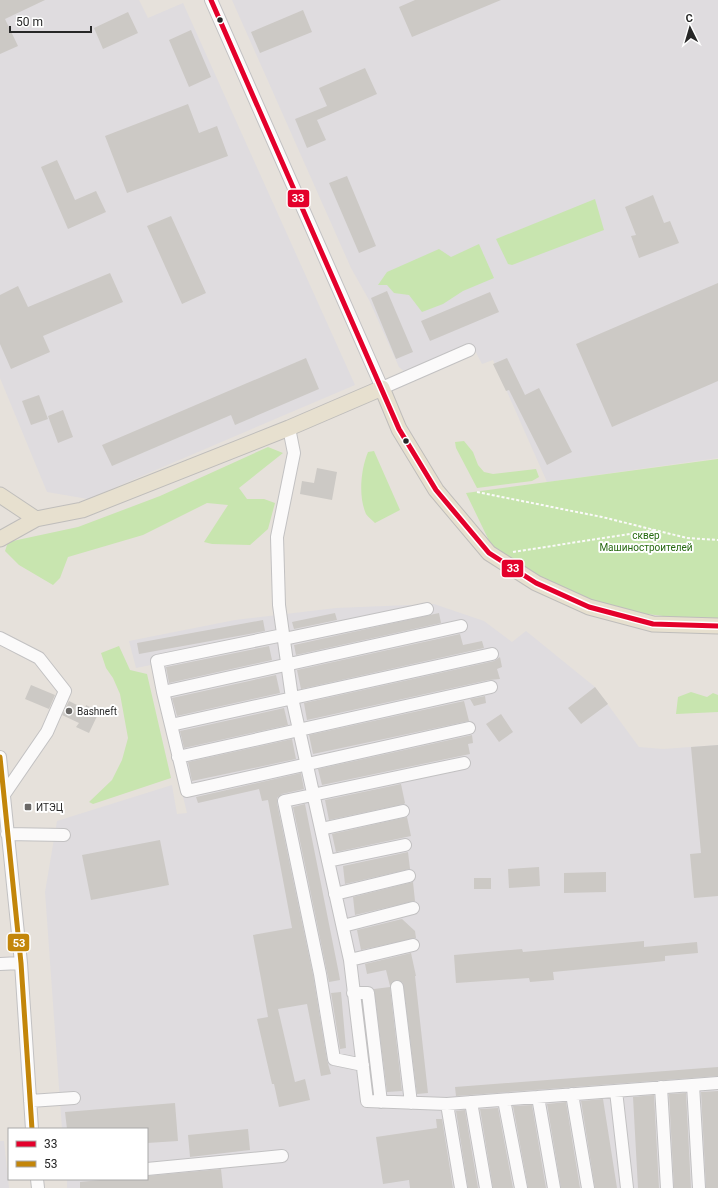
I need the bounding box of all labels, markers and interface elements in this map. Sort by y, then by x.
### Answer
scale bar [10,8,91,34]
north arrow [670,8,710,48]
text: С [685,12,693,25]
text: 50 m [16,15,43,29]
unlabelled marker [215,15,225,25]
line badge: 33 [287,189,310,208]
text: 33 [292,192,304,205]
unlabelled marker [401,436,411,446]
park label: сквер Машиностроителей [599,530,693,553]
line badge: 33 [501,559,524,578]
text: 33 [507,562,519,575]
marker: Bashneft [64,706,74,716]
place label: Bashneft [77,706,117,717]
marker: ИТЭЦ [23,802,33,812]
place label: ИТЭЦ [36,802,63,813]
line badge: 53 [7,933,30,952]
text: 53 [13,937,25,950]
legend [8,1128,148,1180]
text: 33 [44,1137,58,1151]
text: 53 [44,1157,58,1171]

